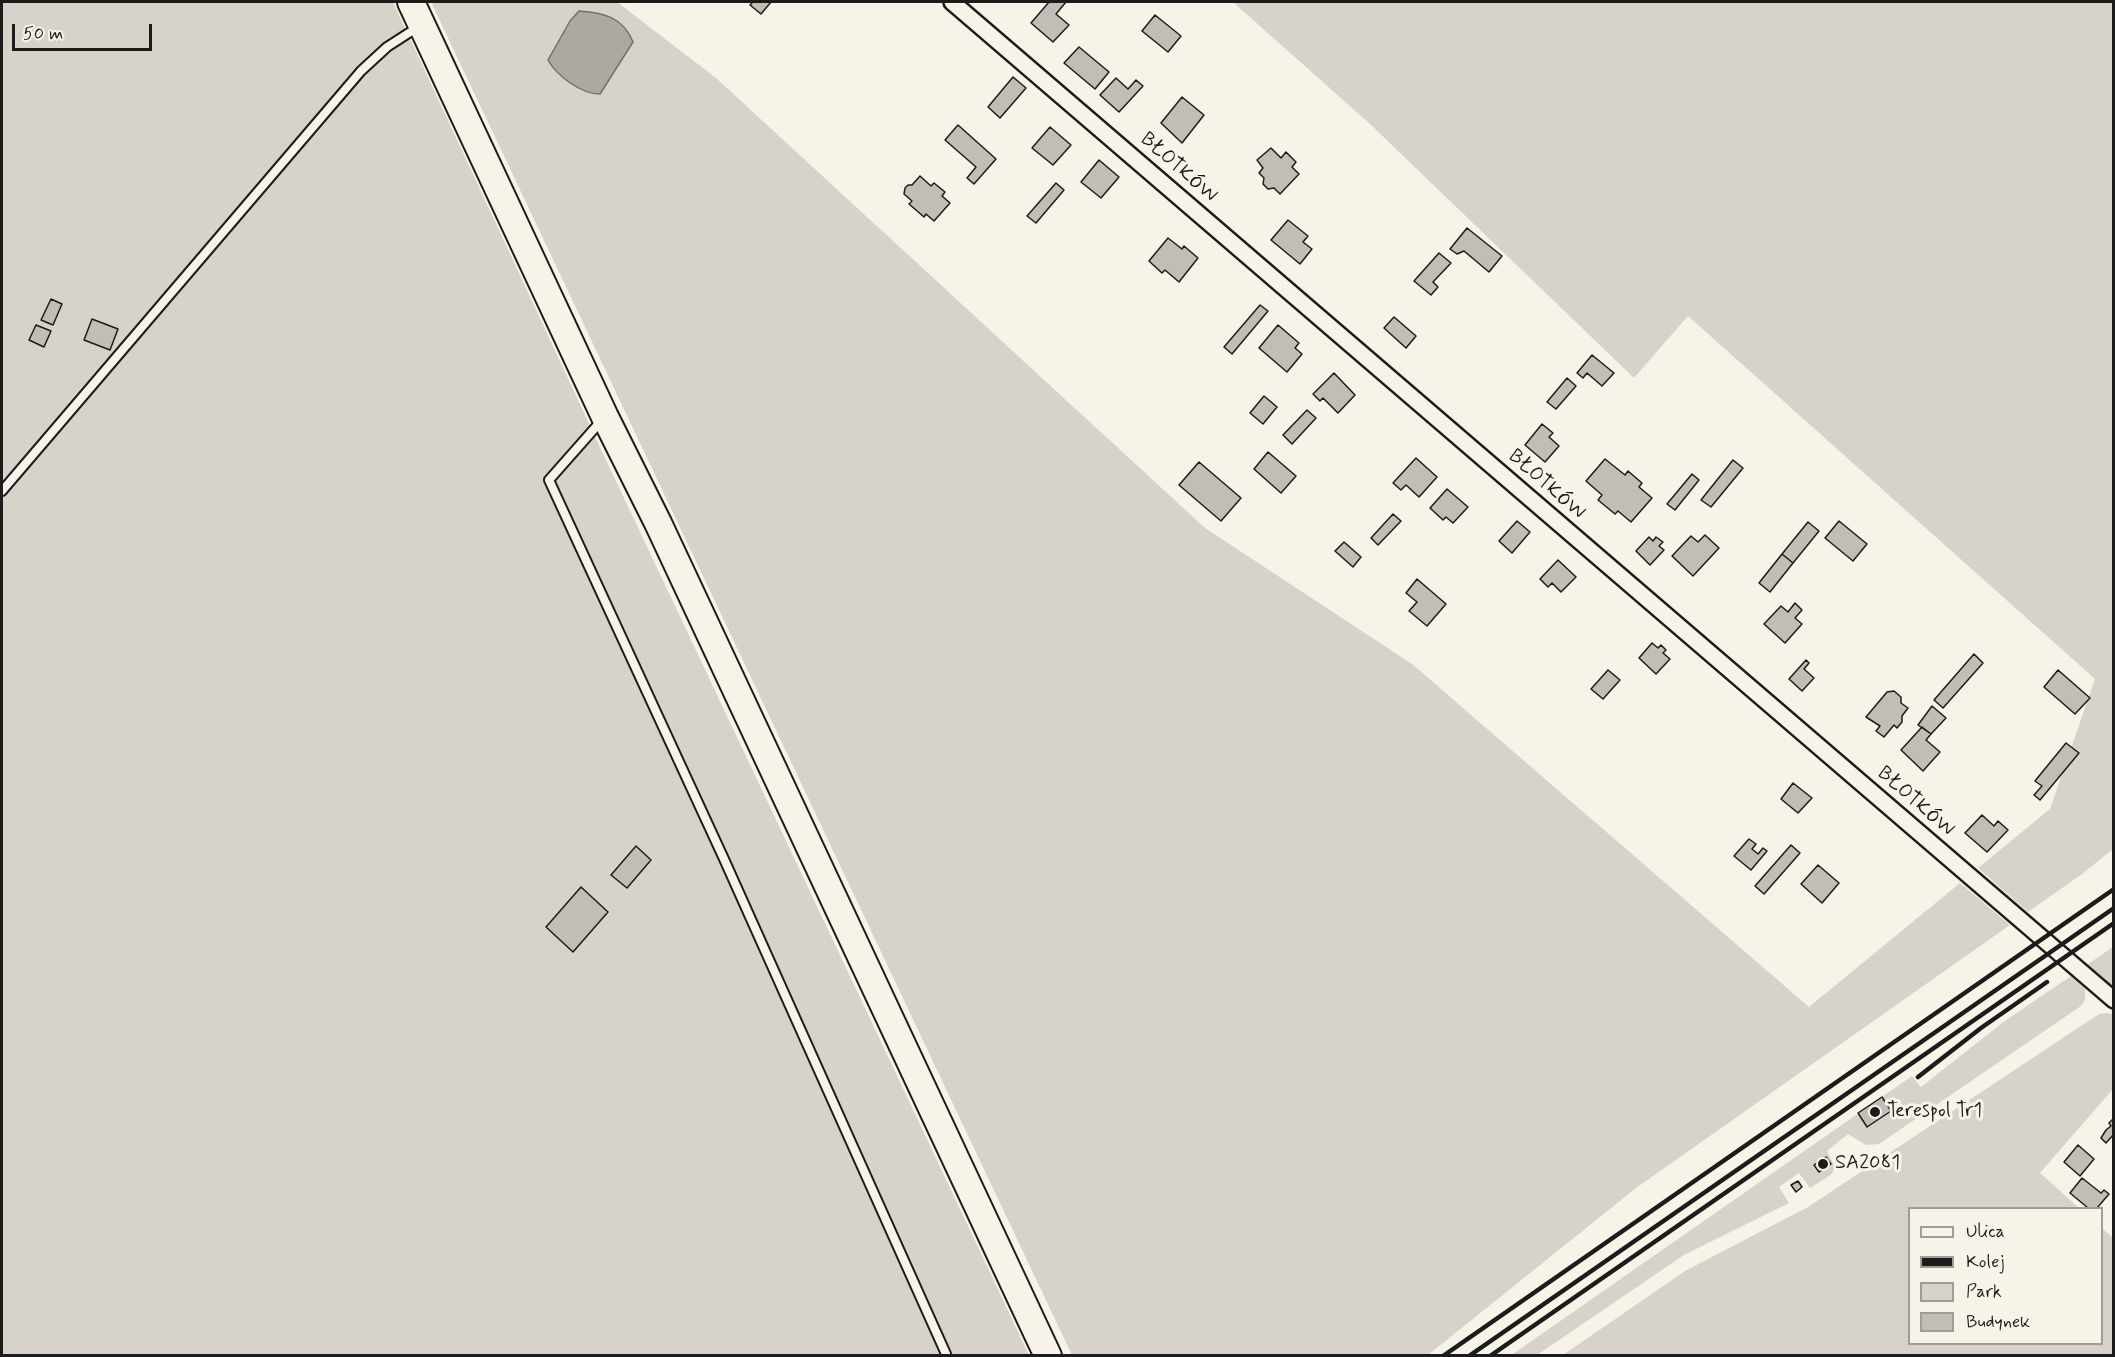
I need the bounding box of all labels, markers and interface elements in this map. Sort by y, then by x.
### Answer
scale bar [15,12,154,50]
text: 50 m [23,22,63,46]
street label: BŁOTKÓW [1135,128,1221,208]
street label: BŁOTKÓW [1503,445,1589,525]
street label: BŁOTKÓW [1872,762,1958,842]
place label: Terespol Tr1 [1887,1100,1982,1124]
marker: Terespol Tr1 [1868,1105,1882,1119]
place label: SA2081 [1835,1152,1900,1176]
marker: SA2081 [1816,1157,1830,1171]
legend [1908,1207,2103,1345]
text: Ulica [1966,1220,2005,1244]
text: Kolej [1966,1250,2004,1274]
text: Park [1966,1280,2002,1304]
text: Budynek [1966,1310,2030,1334]

